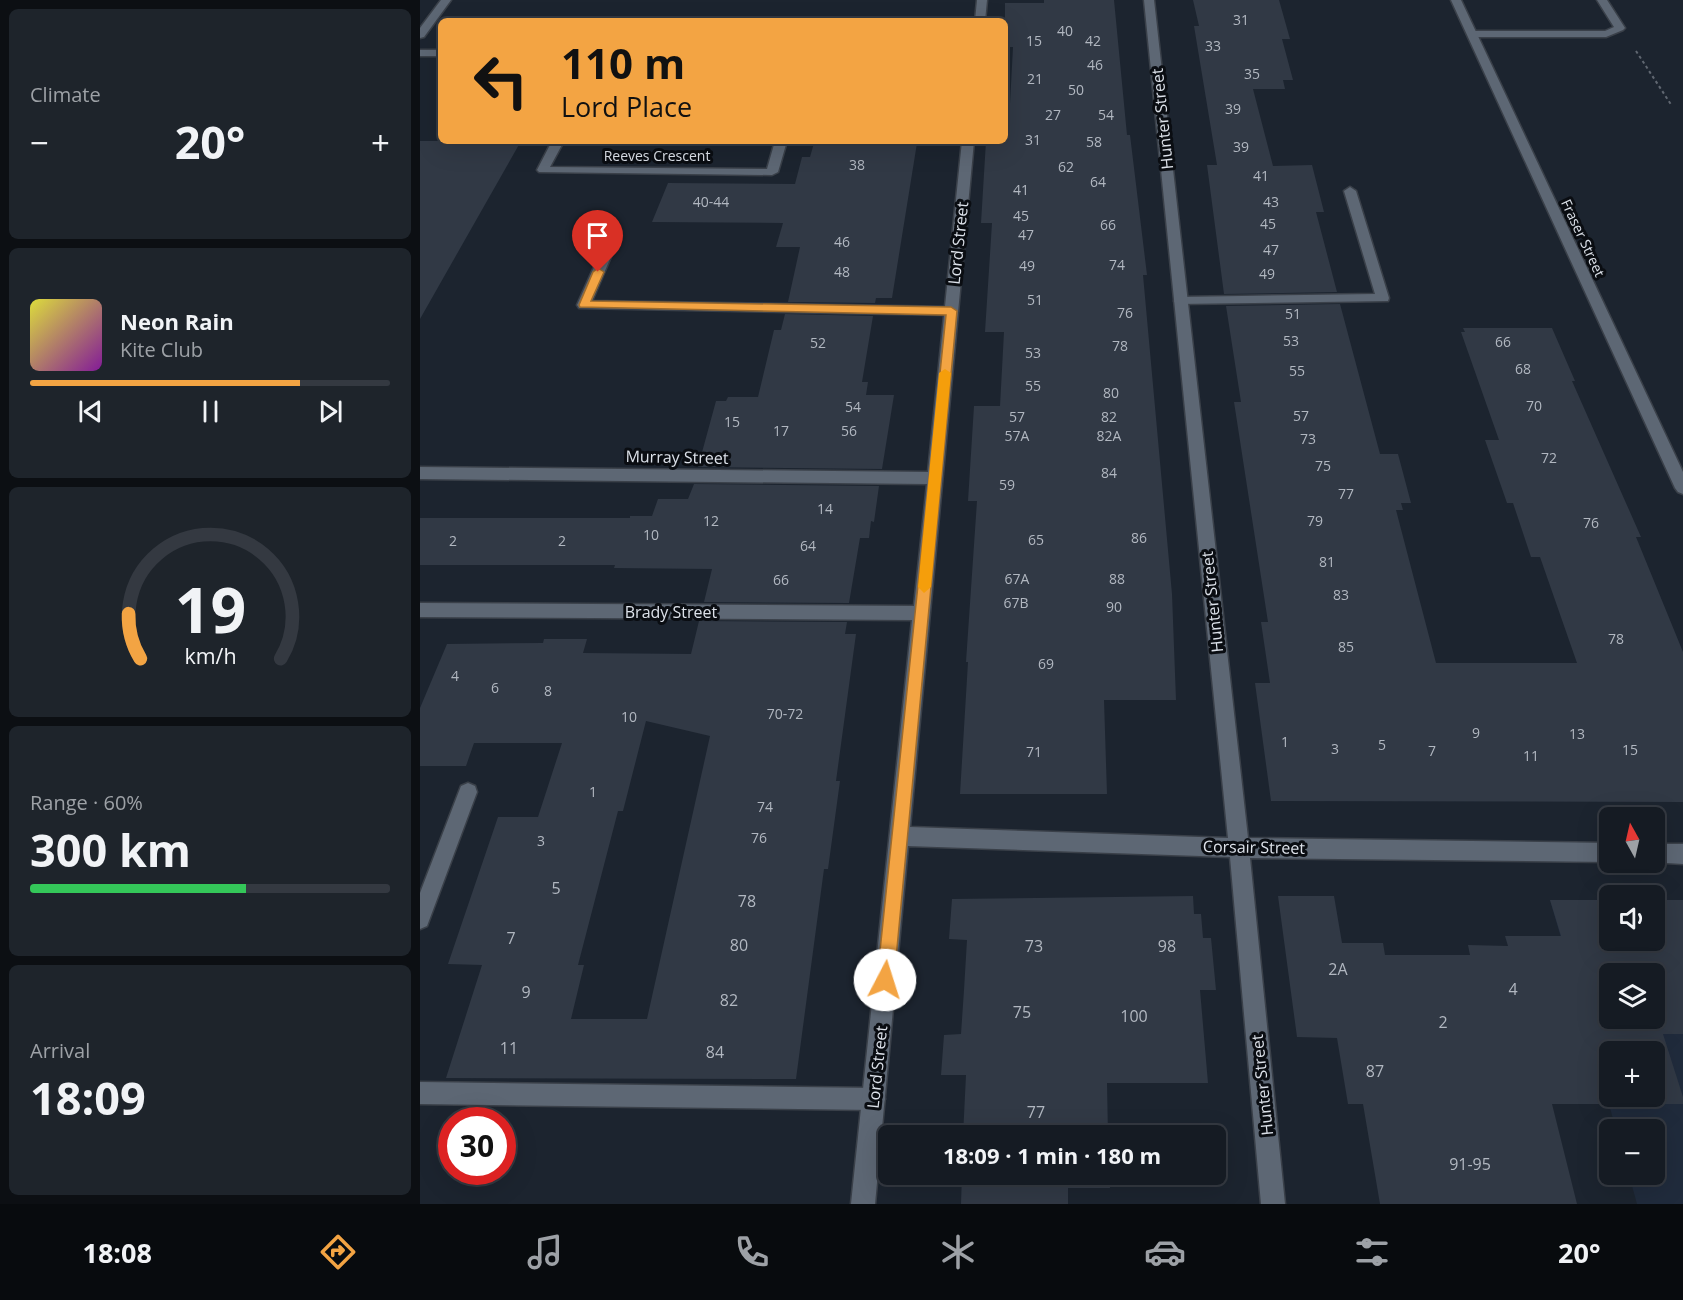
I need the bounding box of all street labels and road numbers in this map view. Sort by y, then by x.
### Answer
street label: Hunter Street [1146,67,1178,171]
street label: Reeves Crescent [604,146,710,165]
street label: Fraser Street [1557,196,1610,280]
street label: Lord Street [943,200,973,286]
street label: Murray Street [625,445,729,469]
street label: Hunter Street [1196,550,1228,654]
street label: Brady Street [625,601,718,623]
street label: Corsair Street [1203,835,1306,859]
street label: Lord Street [862,1024,892,1110]
street label: Hunter Street [1246,1033,1278,1137]

